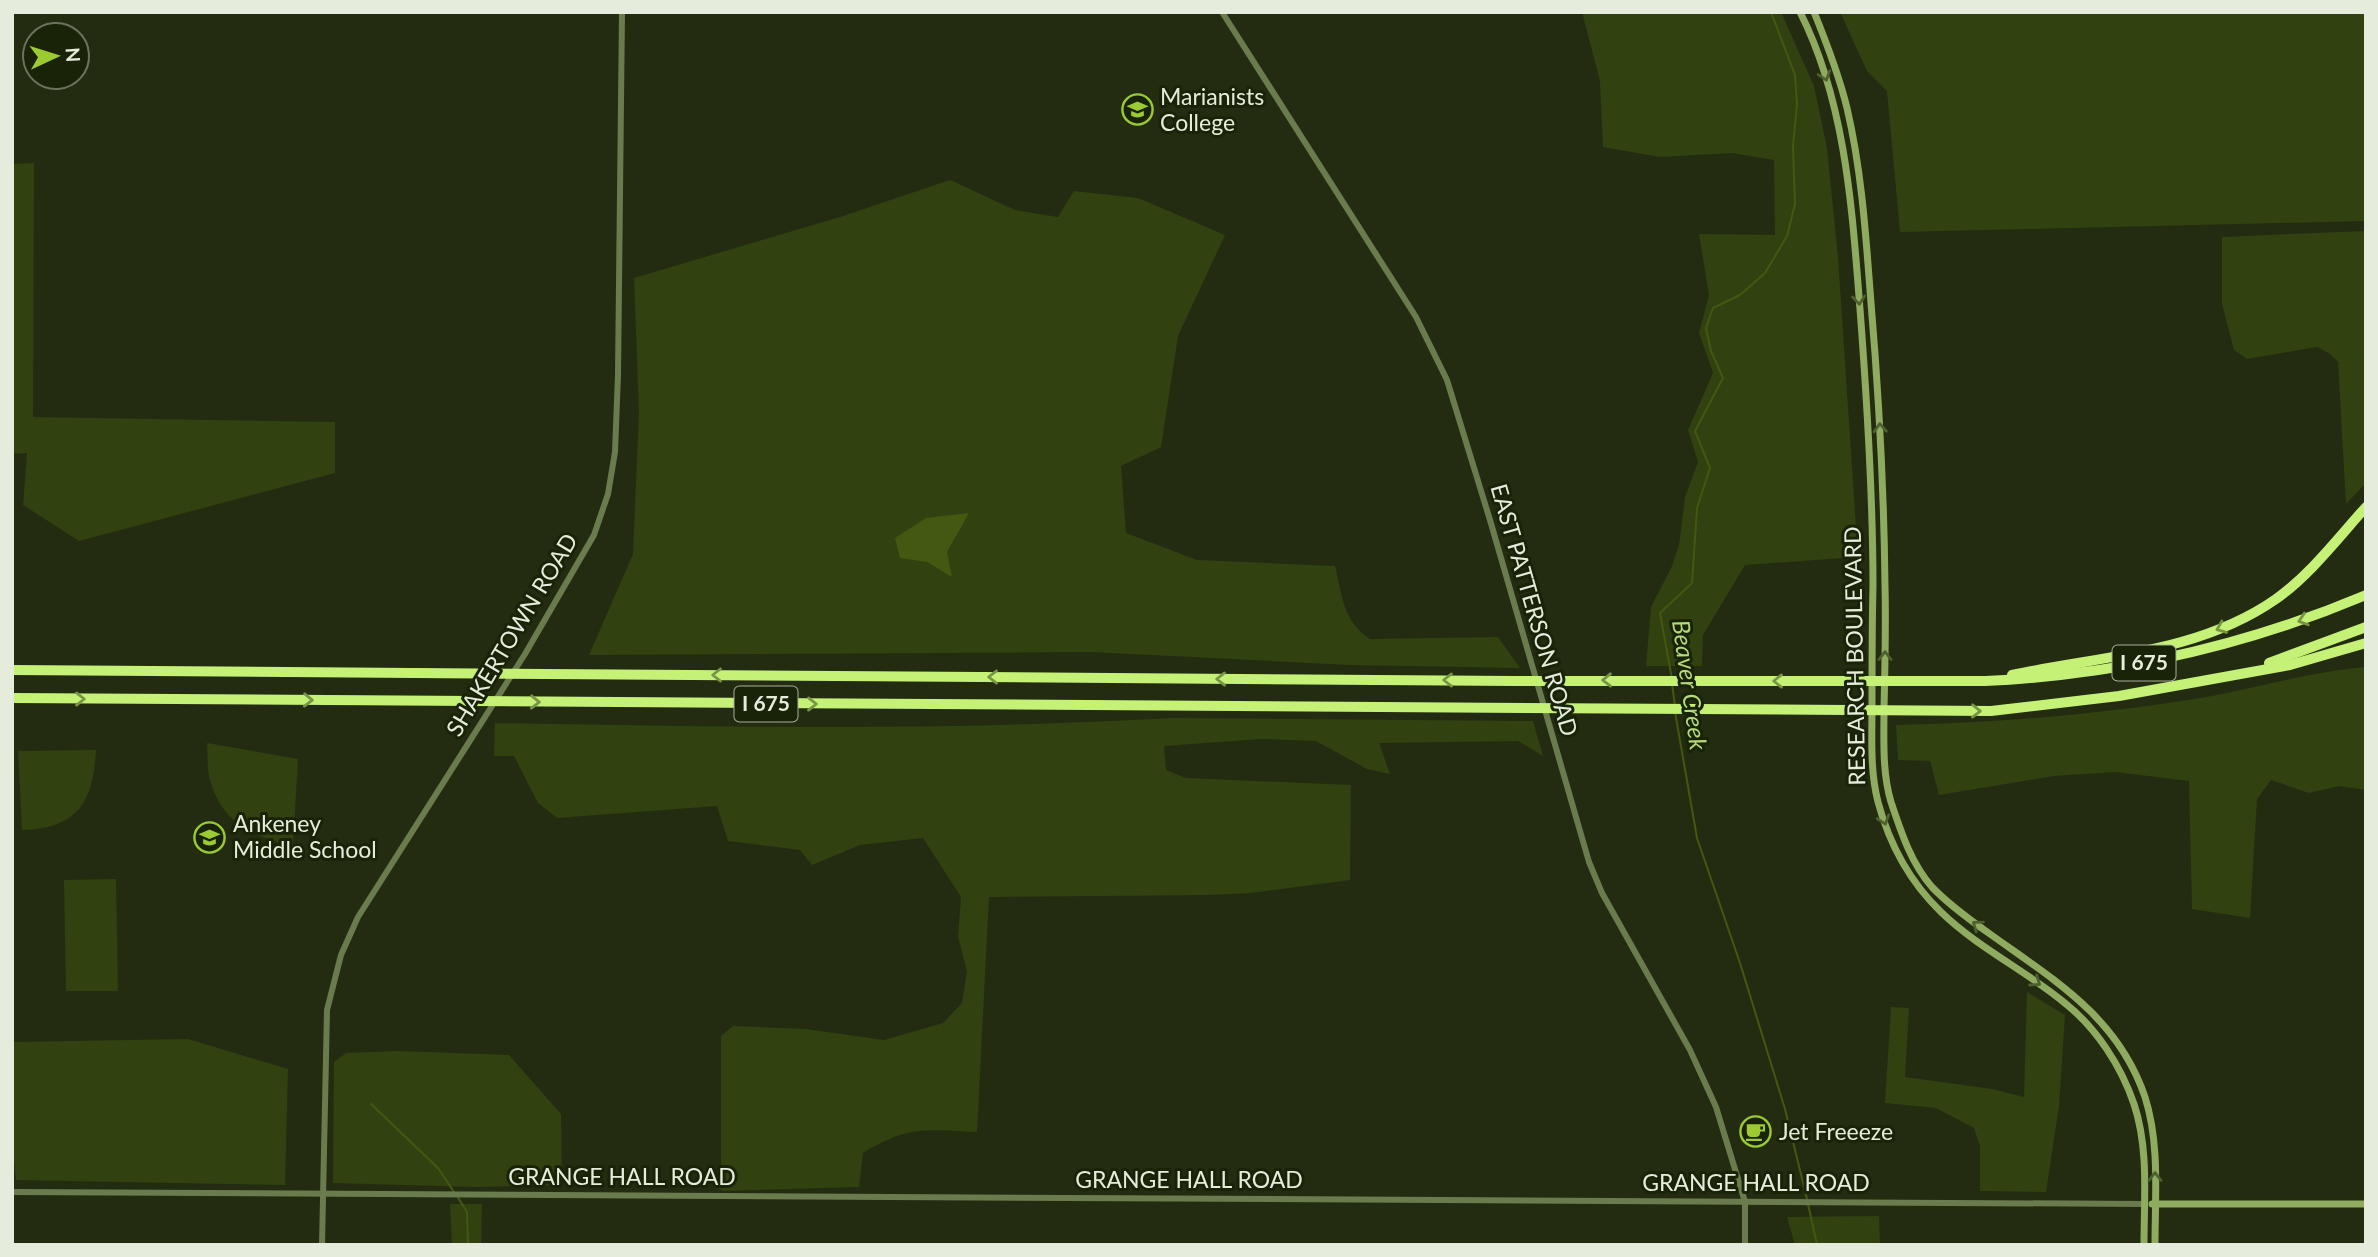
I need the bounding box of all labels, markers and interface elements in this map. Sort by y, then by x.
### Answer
north arrow [21,21,91,91]
text: N [61,47,85,63]
one-way arrow [1817,69,1831,82]
place label: Marianists College [1160,82,1264,136]
school or university icon: Marianists College [1120,93,1154,127]
one-way arrow [1851,295,1866,306]
one-way arrow [1873,423,1888,434]
street label: EAST PATTERSON ROAD [1486,480,1584,739]
street label: RESEARCH BOULEVARD [1838,526,1870,786]
street label: SHAKERTOWN ROAD [440,528,583,741]
one-way arrow [2297,612,2309,626]
water label: Beaver Creek [1667,618,1714,752]
one-way arrow [2216,620,2228,634]
road number: I 675 [2112,646,2176,680]
one-way arrow [1877,650,1893,661]
one-way arrow [711,667,721,683]
one-way arrow [987,669,998,685]
one-way arrow [1215,671,1226,686]
one-way arrow [1442,672,1453,688]
one-way arrow [1601,672,1612,688]
one-way arrow [1772,673,1782,689]
road number: I 675 [734,686,798,722]
one-way arrow [76,691,86,707]
one-way arrow [303,692,314,708]
one-way arrow [530,695,541,710]
one-way arrow [807,696,818,712]
one-way arrow [1970,703,1981,718]
place label: Ankeney Middle School [233,809,377,863]
one-way arrow [1875,814,1890,826]
school or university icon: Ankeney Middle School [193,820,227,854]
one-way arrow [1972,921,1985,933]
one-way arrow [2028,974,2041,986]
cafe icon: Jet Freeeze [1739,1115,1773,1149]
place label: Jet Freeeze [1779,1117,1893,1145]
street label: GRANGE HALL ROAD [508,1162,736,1190]
street label: GRANGE HALL ROAD [1075,1165,1303,1193]
street label: GRANGE HALL ROAD [1642,1168,1870,1196]
one-way arrow [2147,1171,2163,1181]

